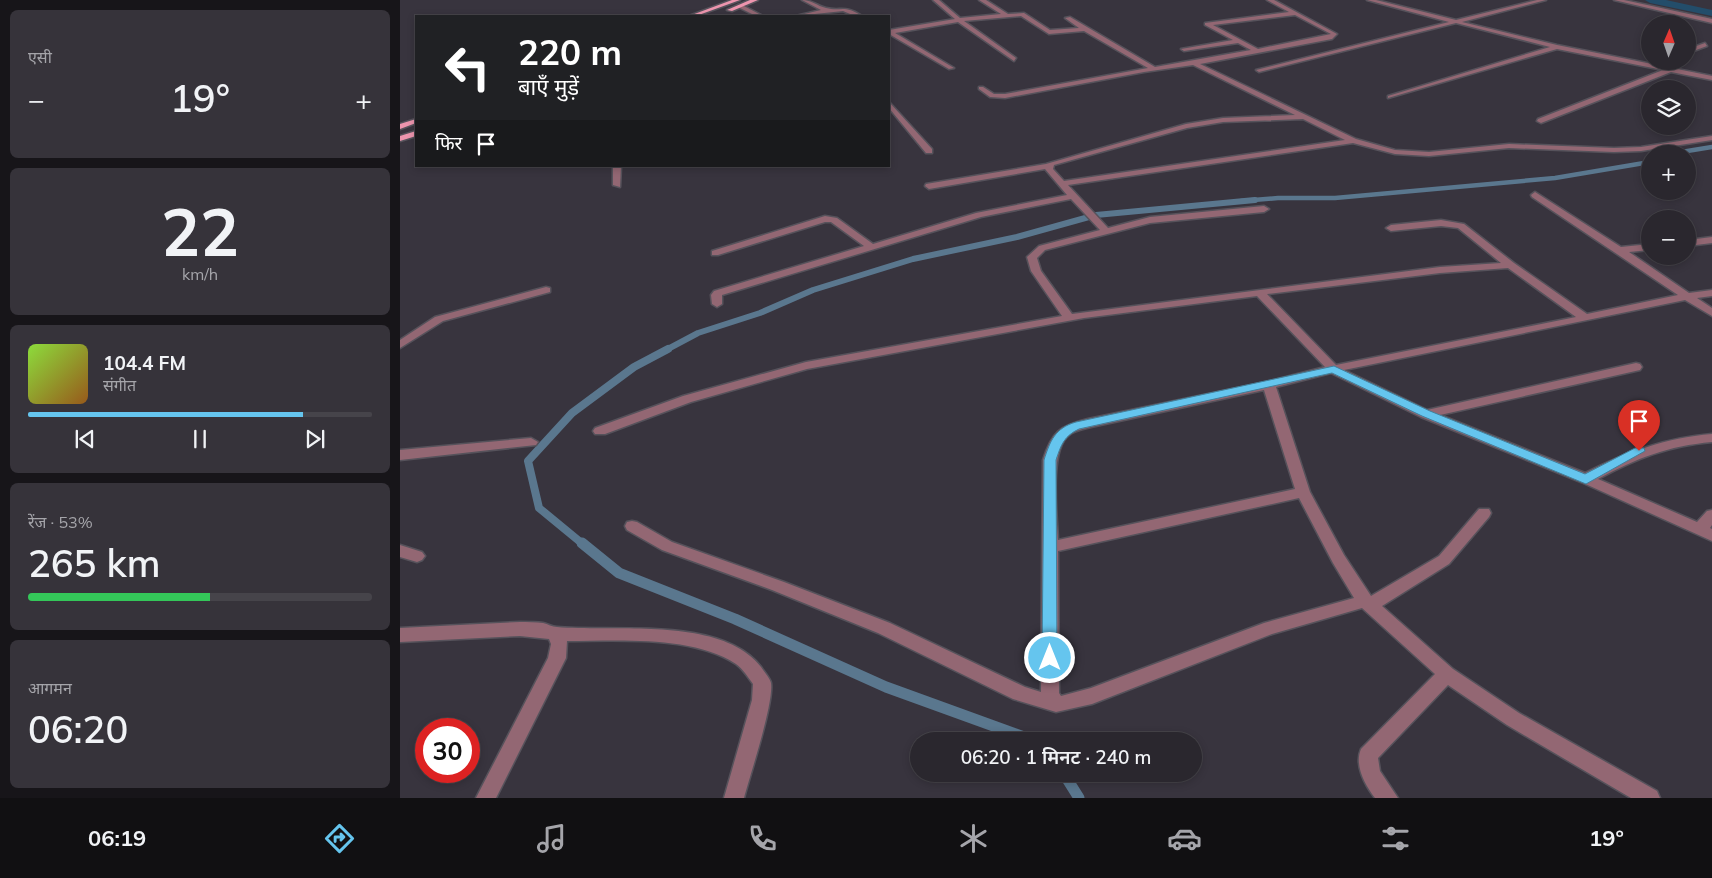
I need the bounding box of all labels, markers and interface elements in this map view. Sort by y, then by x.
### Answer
north arrow [1641,15,1696,70]
map controls [1641,15,1696,265]
text: 220 m [518,30,622,74]
icon: left [435,35,500,100]
text: एसी [28,47,52,67]
text: बाएँ मुड़ें [518,73,579,101]
text: 19° [170,74,230,122]
button: layers [1641,80,1696,135]
text: − [28,82,45,117]
text: + [355,82,372,117]
icon: arrive [472,130,500,158]
text: फिर [435,131,462,155]
button: + [1641,145,1696,200]
text: 22 [161,191,239,272]
button: − [1641,210,1696,265]
text: km/h [182,264,218,284]
text: 104.4 FM [103,351,186,375]
text: संगीत [103,375,136,395]
pin [1618,400,1660,451]
icon: arrive [1625,407,1653,435]
icon: previous [71,425,99,453]
icon: pause [186,425,214,453]
icon: next [301,425,329,453]
text: रेंज · 53% [28,512,93,532]
text: 265 km [28,539,161,587]
position arrow [1023,631,1075,683]
text: आगमन [28,678,72,698]
text: 06:20 [28,705,128,753]
speed limit sign: 30 [415,718,480,783]
text: 06:20 · 1 मिनट · 240 m [961,745,1151,769]
icon: directions [322,821,357,856]
icon: music [534,821,569,856]
icon: phone [745,821,780,856]
icon: climate [956,821,991,856]
icon: car [1167,821,1202,856]
icon: filters [1378,821,1413,856]
text: 06:19 [88,824,146,852]
text: 19° [1589,824,1624,852]

